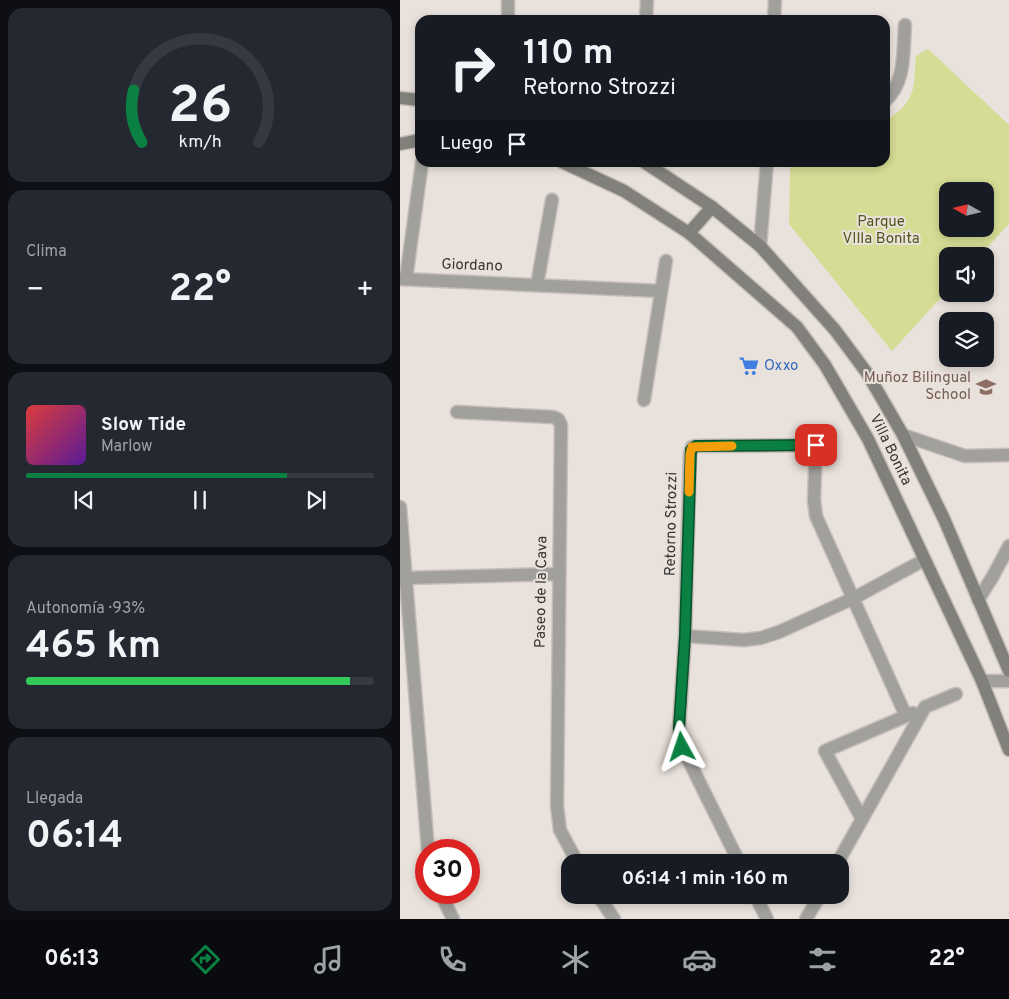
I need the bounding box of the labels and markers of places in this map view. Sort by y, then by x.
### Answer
supermarket icon: Oxxo [738,355,760,377]
place label: Oxxo [764,357,798,376]
place label: Muñoz Bilingual School [864,369,971,405]
school or university icon: Muñoz Bilingual School [975,376,997,398]
pin [795,424,837,466]

